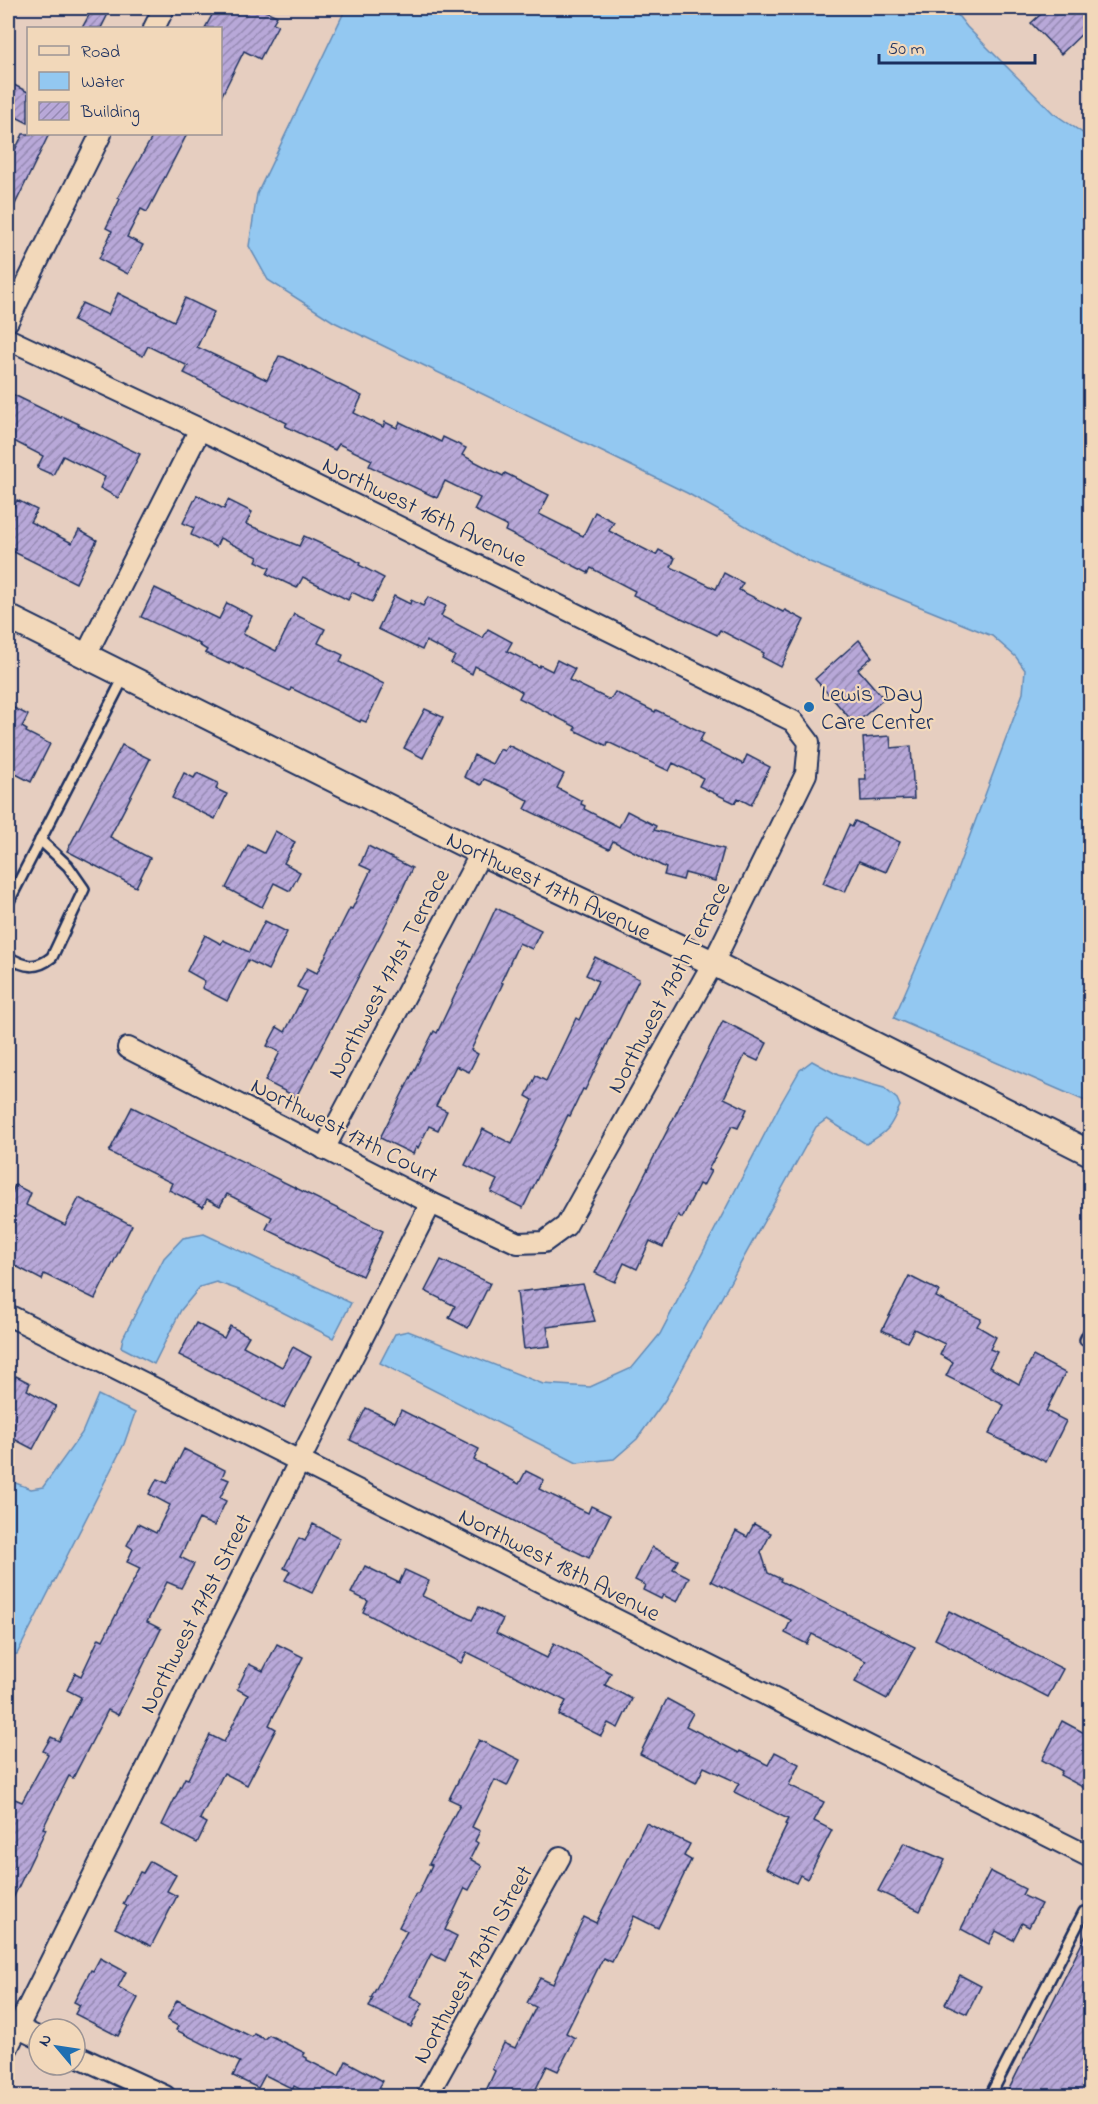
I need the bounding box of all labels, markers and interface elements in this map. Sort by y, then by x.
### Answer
legend [27,27,222,135]
scale bar [879,27,1035,65]
text: 50 m [888,37,925,63]
text: Road [81,40,120,66]
text: Water [81,70,125,96]
text: Building [80,100,140,127]
street label: Northwest 16th Avenue [316,448,532,578]
place label: Lewis Day Care Center [821,678,934,741]
marker: Lewis Day Care Center [802,700,816,714]
street label: Northwest 17th Avenue [440,823,657,951]
street label: Northwest 171st Terrace [320,863,461,1085]
street label: Northwest 170th Terrace [599,876,741,1100]
street label: Northwest 17th Court [244,1070,444,1195]
street label: Northwest 18th Avenue [452,1500,666,1632]
street label: Northwest 171st Street [132,1508,263,1720]
street label: Northwest 170th Street [405,1860,543,2071]
north arrow [27,2017,87,2077]
text: N [33,2030,59,2051]

